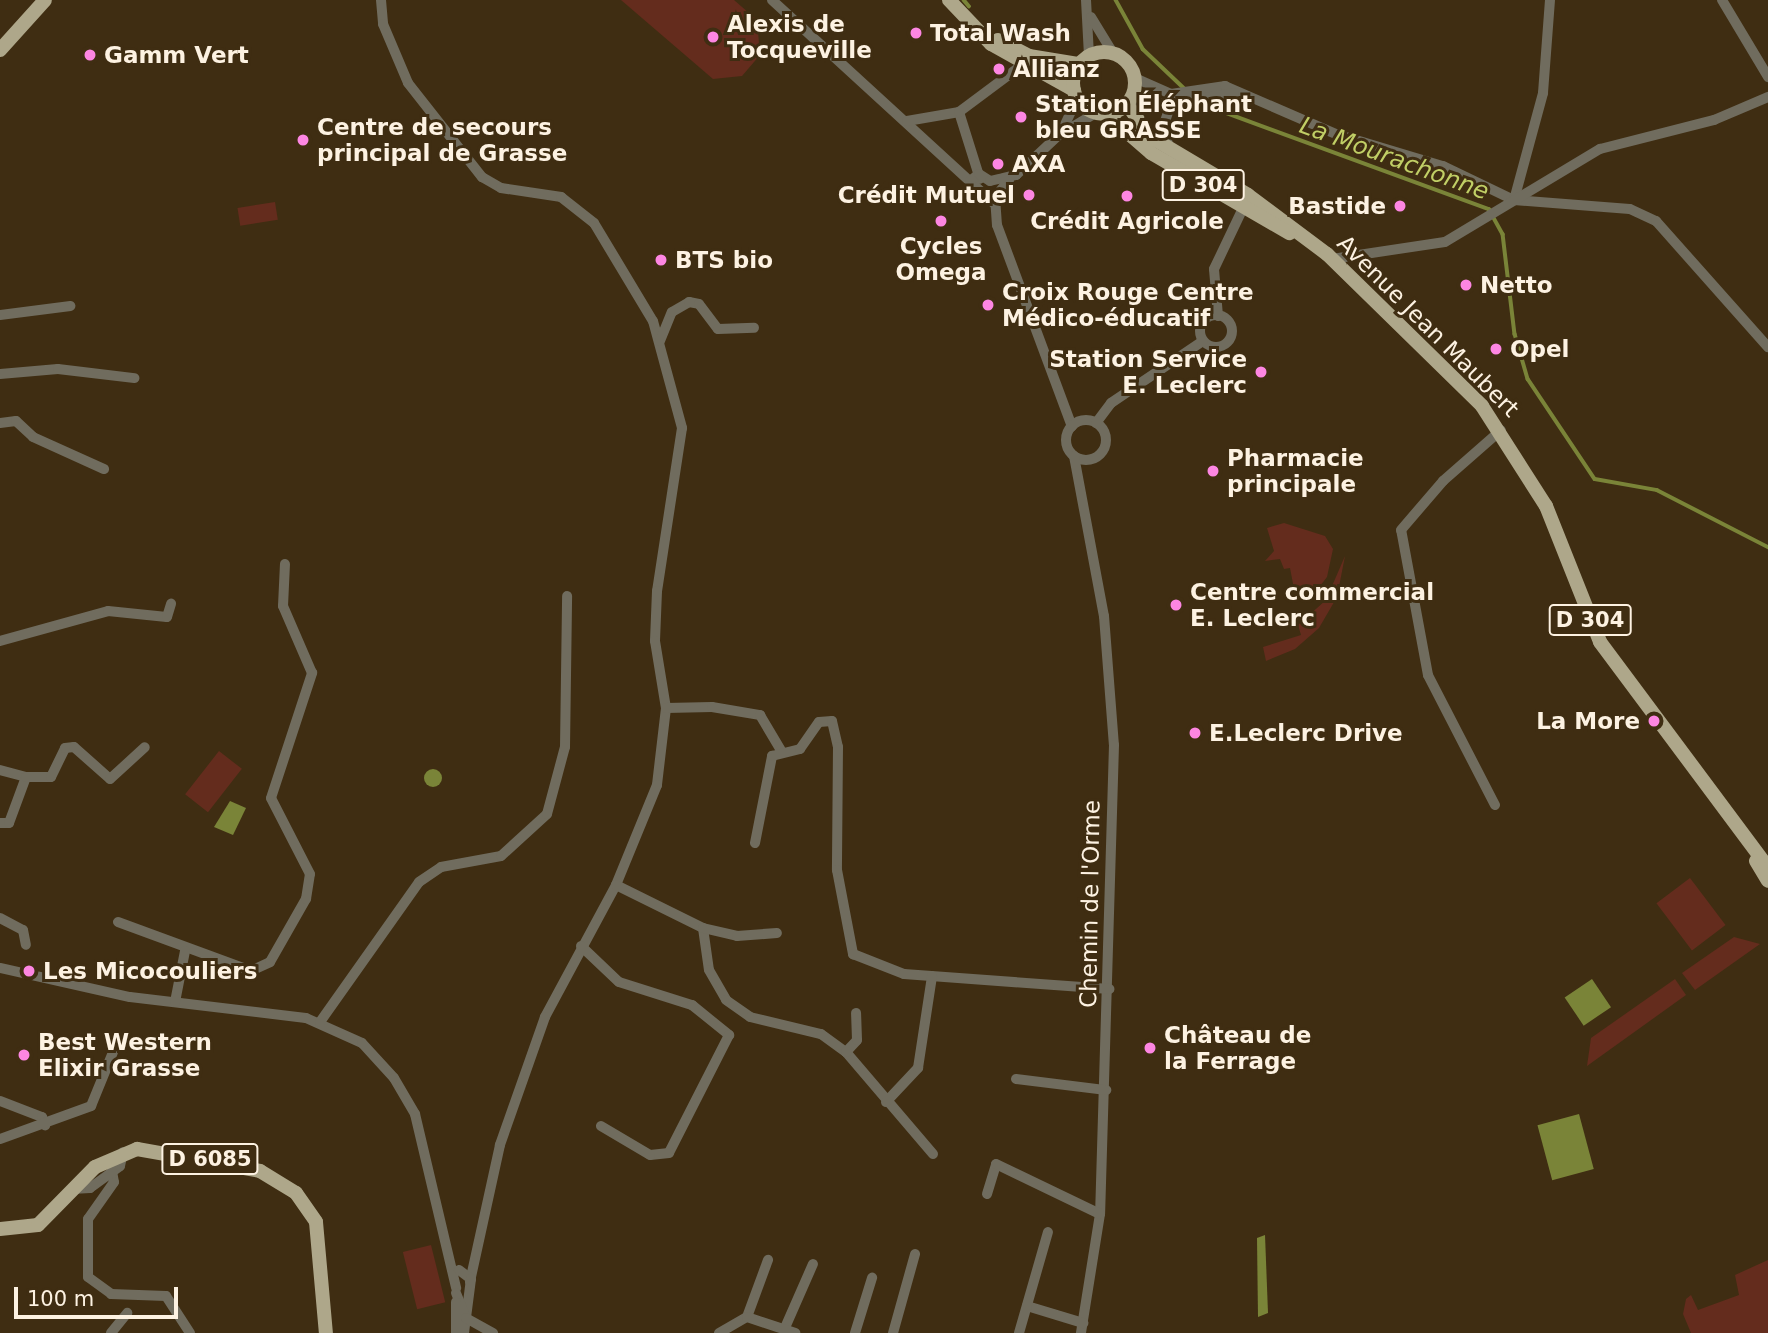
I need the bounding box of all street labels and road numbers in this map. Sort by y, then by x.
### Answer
road number: D 304 [1161,168,1245,202]
street label: Avenue Jean Maubert [1331,229,1525,423]
road number: D 304 [1548,602,1632,638]
street label: Chemin de l'Orme [1074,800,1106,1008]
road number: D 6085 [161,1142,259,1176]

